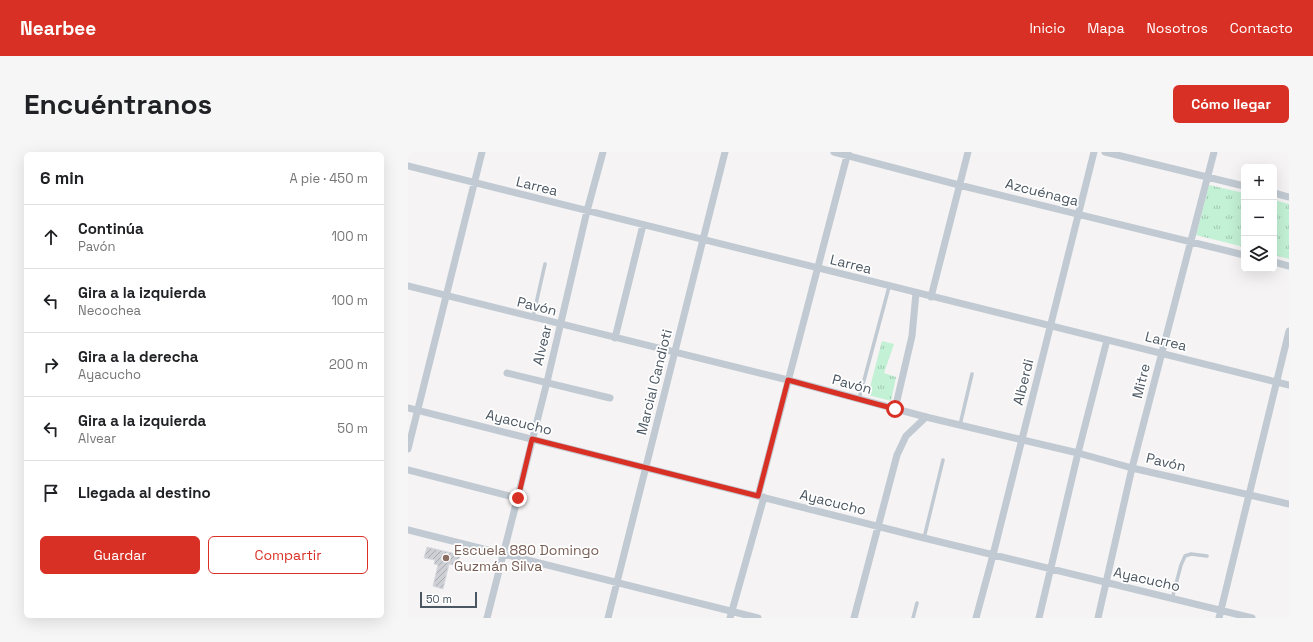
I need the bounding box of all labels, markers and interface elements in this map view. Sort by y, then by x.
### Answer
text: Nearbee [20,16,96,41]
text: Inicio [1029,19,1065,37]
text: Mapa [1087,19,1125,37]
text: Nosotros [1147,19,1208,37]
text: Contacto [1230,19,1293,37]
button: Cómo llegar [1173,85,1289,123]
text: Encuéntranos [24,86,212,122]
map controls [1241,164,1277,272]
button: + [1241,164,1277,200]
text: 6 min [40,167,84,189]
text: A pie · 450 m [290,170,368,187]
street label: Larrea [514,172,560,200]
street label: Azcuénaga [1004,174,1080,210]
button: − [1241,200,1277,236]
text: Continúa [78,219,144,238]
icon: ahead [40,226,62,248]
text: 100 m [331,228,368,245]
button: layers [1241,236,1277,272]
text: Pavón [78,238,116,255]
street label: Larrea [828,250,874,278]
text: Gira a la izquierda [78,283,206,302]
icon: left [40,290,62,312]
text: 100 m [331,292,368,309]
street label: Pavón [515,292,559,320]
text: Necochea [78,302,141,319]
street label: Alvear [528,323,556,367]
street label: Marcial Candioti [632,327,676,437]
street label: Larrea [1143,327,1189,355]
text: Gira a la derecha [78,347,198,366]
icon: right [40,354,62,376]
text: 200 m [329,356,368,373]
street label: Alberdi [1009,357,1037,407]
street label: Mitre [1128,362,1154,400]
text: Ayacucho [78,366,141,383]
street label: Pavón [830,370,874,398]
route start [886,400,904,418]
street label: Ayacucho [484,405,554,439]
text: Gira a la izquierda [78,411,206,430]
icon: left [40,418,62,440]
text: 50 m [337,420,368,437]
text: Alvear [78,430,116,447]
street label: Pavón [1144,449,1188,475]
icon: arrive [40,482,62,504]
text: Llegada al destino [78,483,211,502]
street label: Ayacucho [798,485,868,519]
route end [509,489,527,507]
button: Guardar [40,536,200,574]
button: Compartir [208,536,368,574]
place label: Escuela 880 Domingo Guzmán Silva [454,541,599,575]
marker: Escuela 880 Domingo Guzmán Silva [441,553,451,563]
street label: Ayacucho [1112,563,1182,595]
scale bar [420,590,477,609]
text: 50 m [426,592,452,606]

